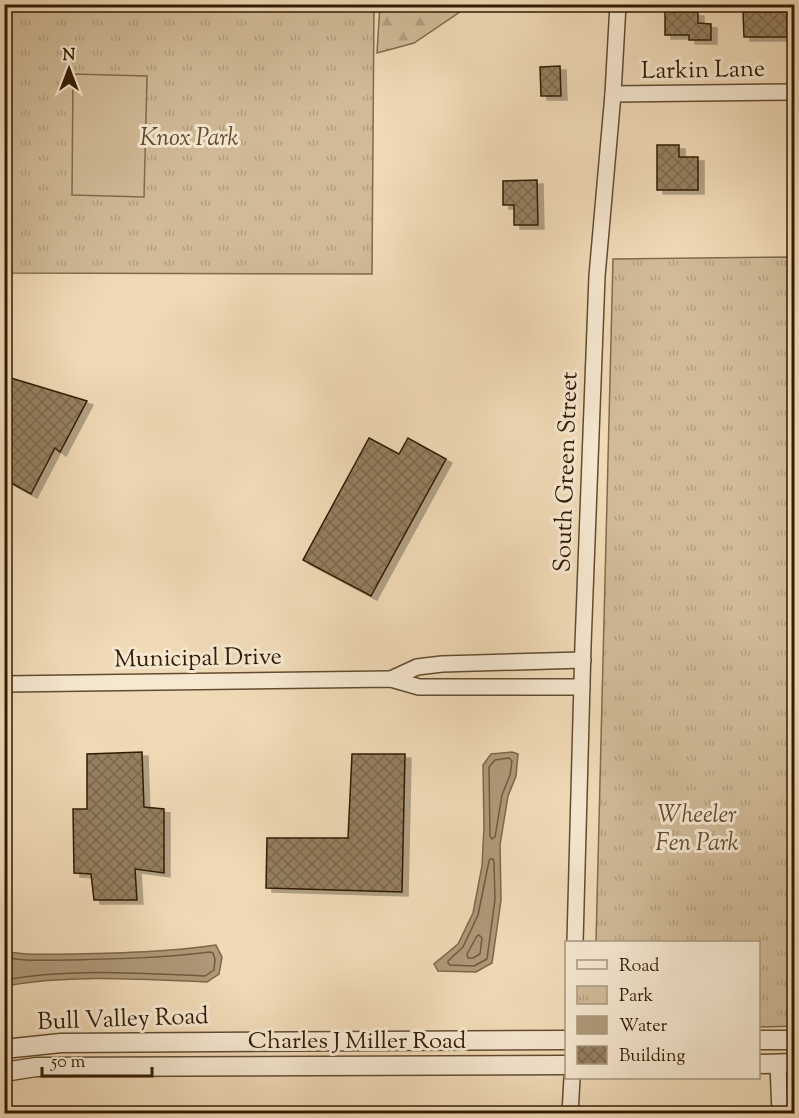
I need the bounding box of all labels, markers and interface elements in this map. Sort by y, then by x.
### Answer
north arrow [39,39,99,99]
text: N [63,45,76,68]
street label: Larkin Lane [641,53,765,89]
park label: Knox Park [140,122,239,156]
street label: South Green Street [547,371,587,573]
street label: Municipal Drive [114,641,282,677]
park label: Wheeler Fen Park [655,799,739,861]
legend [565,941,760,1079]
text: Road [619,954,659,980]
text: Park [619,984,654,1010]
street label: Bull Valley Road [37,1000,210,1040]
text: Water [619,1014,668,1040]
street label: Charles J Miller Road [248,1025,467,1059]
scale bar [42,1040,152,1078]
text: Building [619,1044,685,1070]
text: 50 m [50,1050,86,1076]

